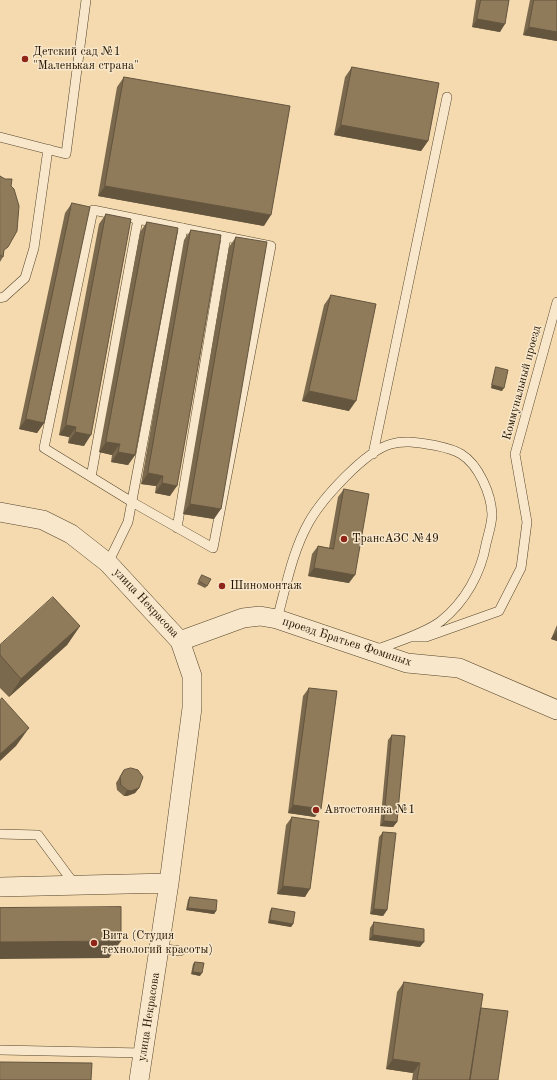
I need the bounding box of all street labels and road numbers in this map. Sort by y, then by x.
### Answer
street label: Коммунальный проезд [500,324,544,442]
street label: улица Некрасова [110,565,182,641]
street label: проезд Братьев Фоминых [280,614,414,670]
street label: улица Некрасова [135,971,163,1063]

